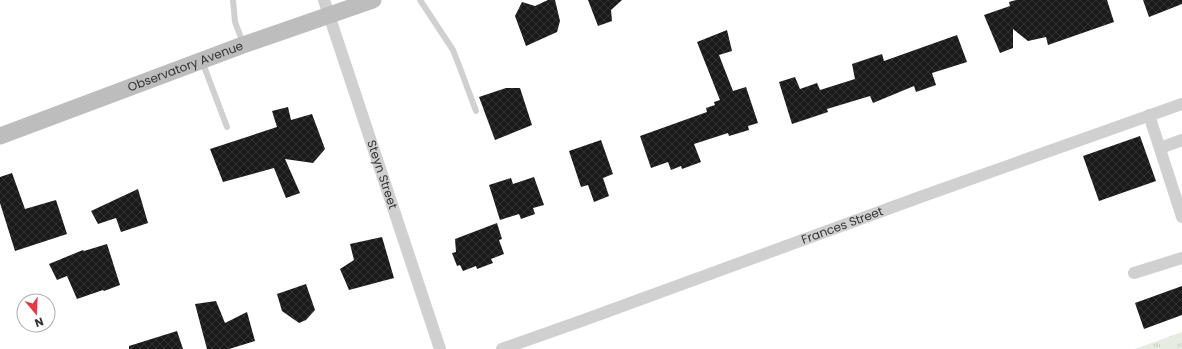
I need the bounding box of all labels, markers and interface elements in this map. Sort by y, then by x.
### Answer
street label: Observatory Avenue [125,37,245,95]
street label: Steyn Street [363,138,402,211]
street label: Frances Street [799,202,885,248]
north arrow [16,293,56,333]
text: N [33,314,46,331]

